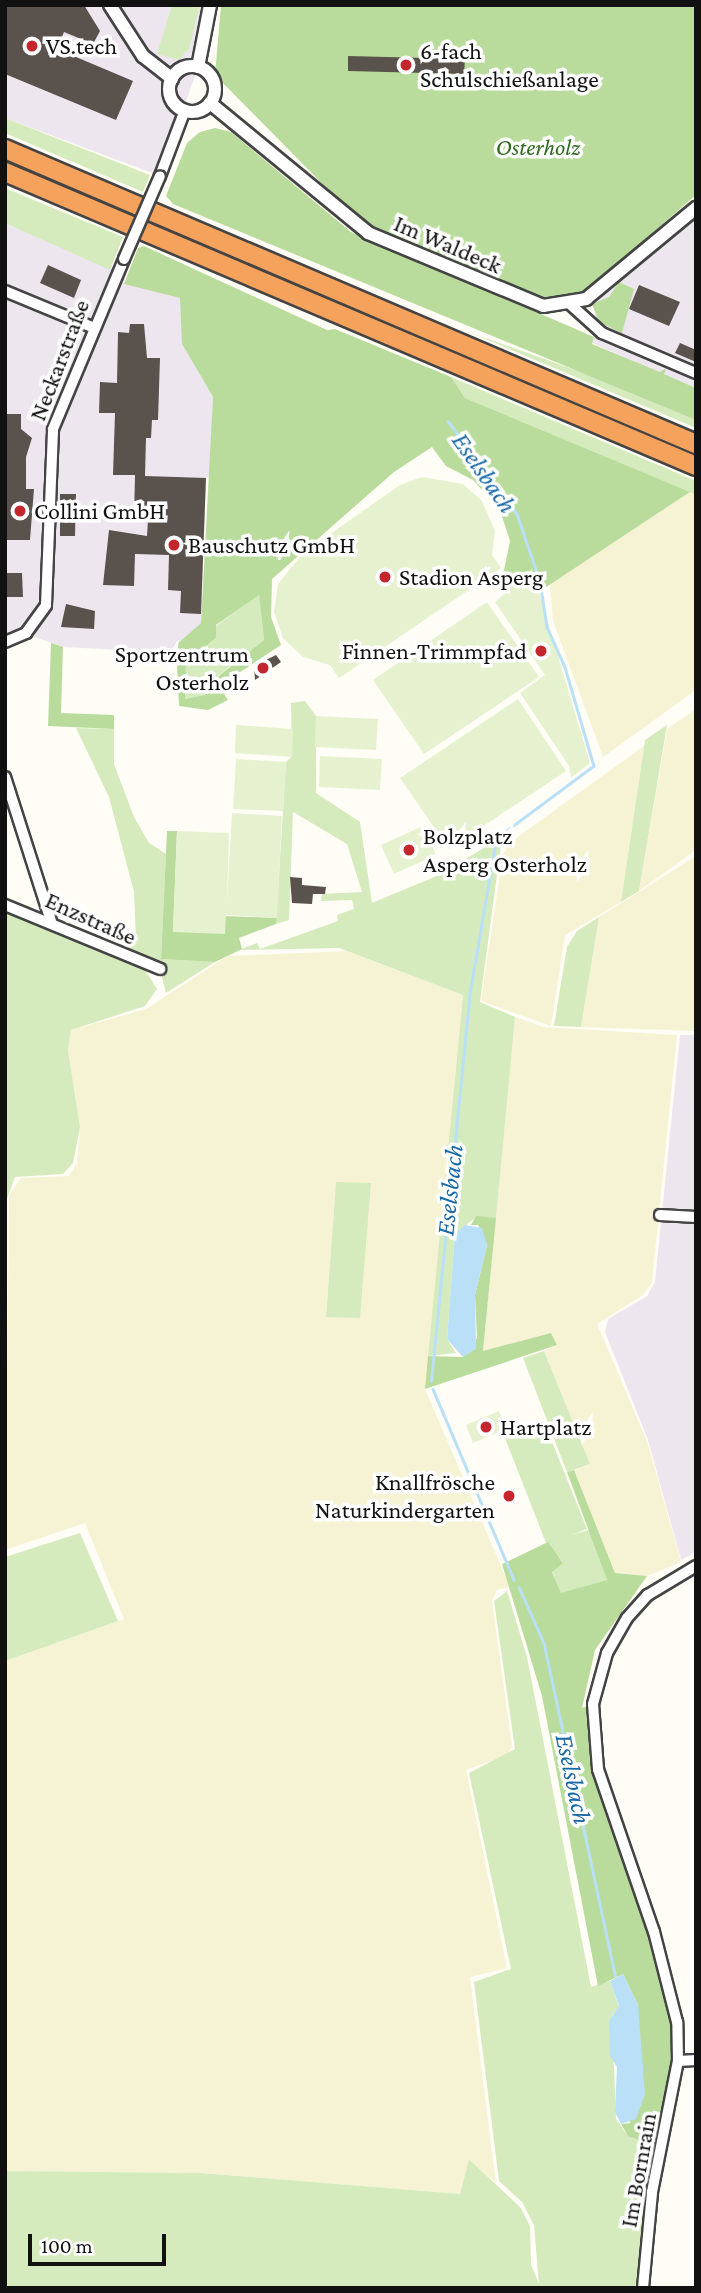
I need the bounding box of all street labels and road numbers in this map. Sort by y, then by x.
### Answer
street label: Im Waldeck [390,208,506,280]
street label: Neckarstraße [23,295,95,425]
street label: Enzstraße [41,885,141,951]
street label: Im Bornrain [614,2110,662,2230]

